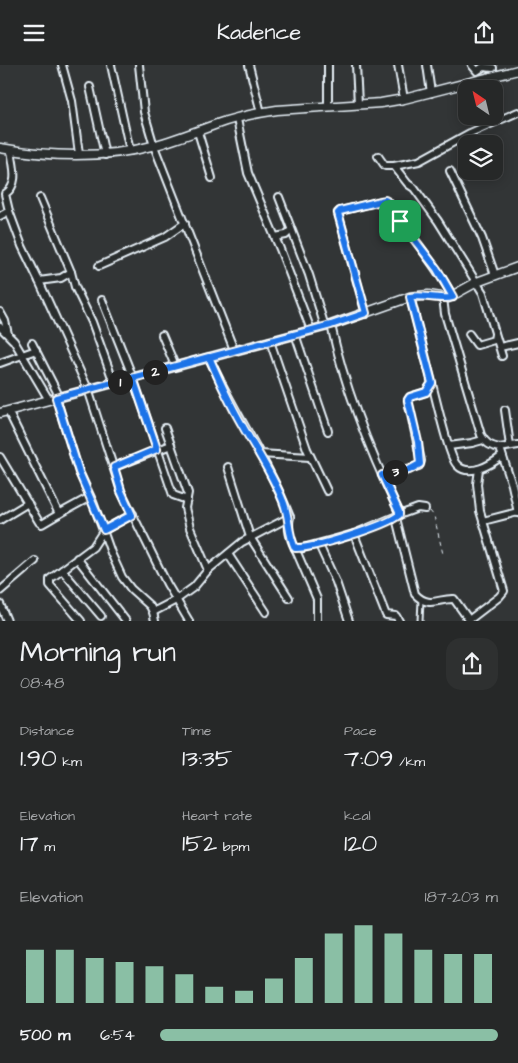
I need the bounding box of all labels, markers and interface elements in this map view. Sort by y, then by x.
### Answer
text: Kadence [217,17,301,48]
icon: menu [20,19,48,47]
icon: share [470,19,498,47]
north arrow [458,80,502,125]
map controls [458,80,503,180]
button: layers [458,135,503,180]
pin [379,200,421,242]
icon: arrive [386,207,414,235]
pin: 2 [142,359,168,385]
text: 2 [151,362,160,382]
pin: 1 [108,369,132,395]
text: 1 [120,372,121,392]
pin: 3 [382,459,408,485]
text: 3 [392,462,399,482]
text: Morning run [20,633,176,672]
button: share [446,638,498,690]
text: 08:48 [20,672,64,694]
text: Distance [20,721,74,741]
text: Time [182,721,211,741]
text: Pace [344,721,376,741]
text: 1.90 [20,741,57,776]
text: 13:35 [182,741,233,776]
text: 7:09 [344,741,394,776]
text: km [57,752,82,772]
text: /km [394,752,425,772]
text: Elevation [20,806,75,826]
text: Heart rate [182,806,252,826]
text: kcal [344,806,371,826]
text: 17 [20,826,39,861]
text: 152 [182,826,217,861]
text: 120 [344,826,377,861]
text: m [39,837,55,857]
text: bpm [217,837,249,857]
text: Elevation [20,886,83,908]
text: 187–203 m [425,886,498,908]
text: 500 m [20,1024,70,1046]
text: 6:54 [100,1024,135,1046]

